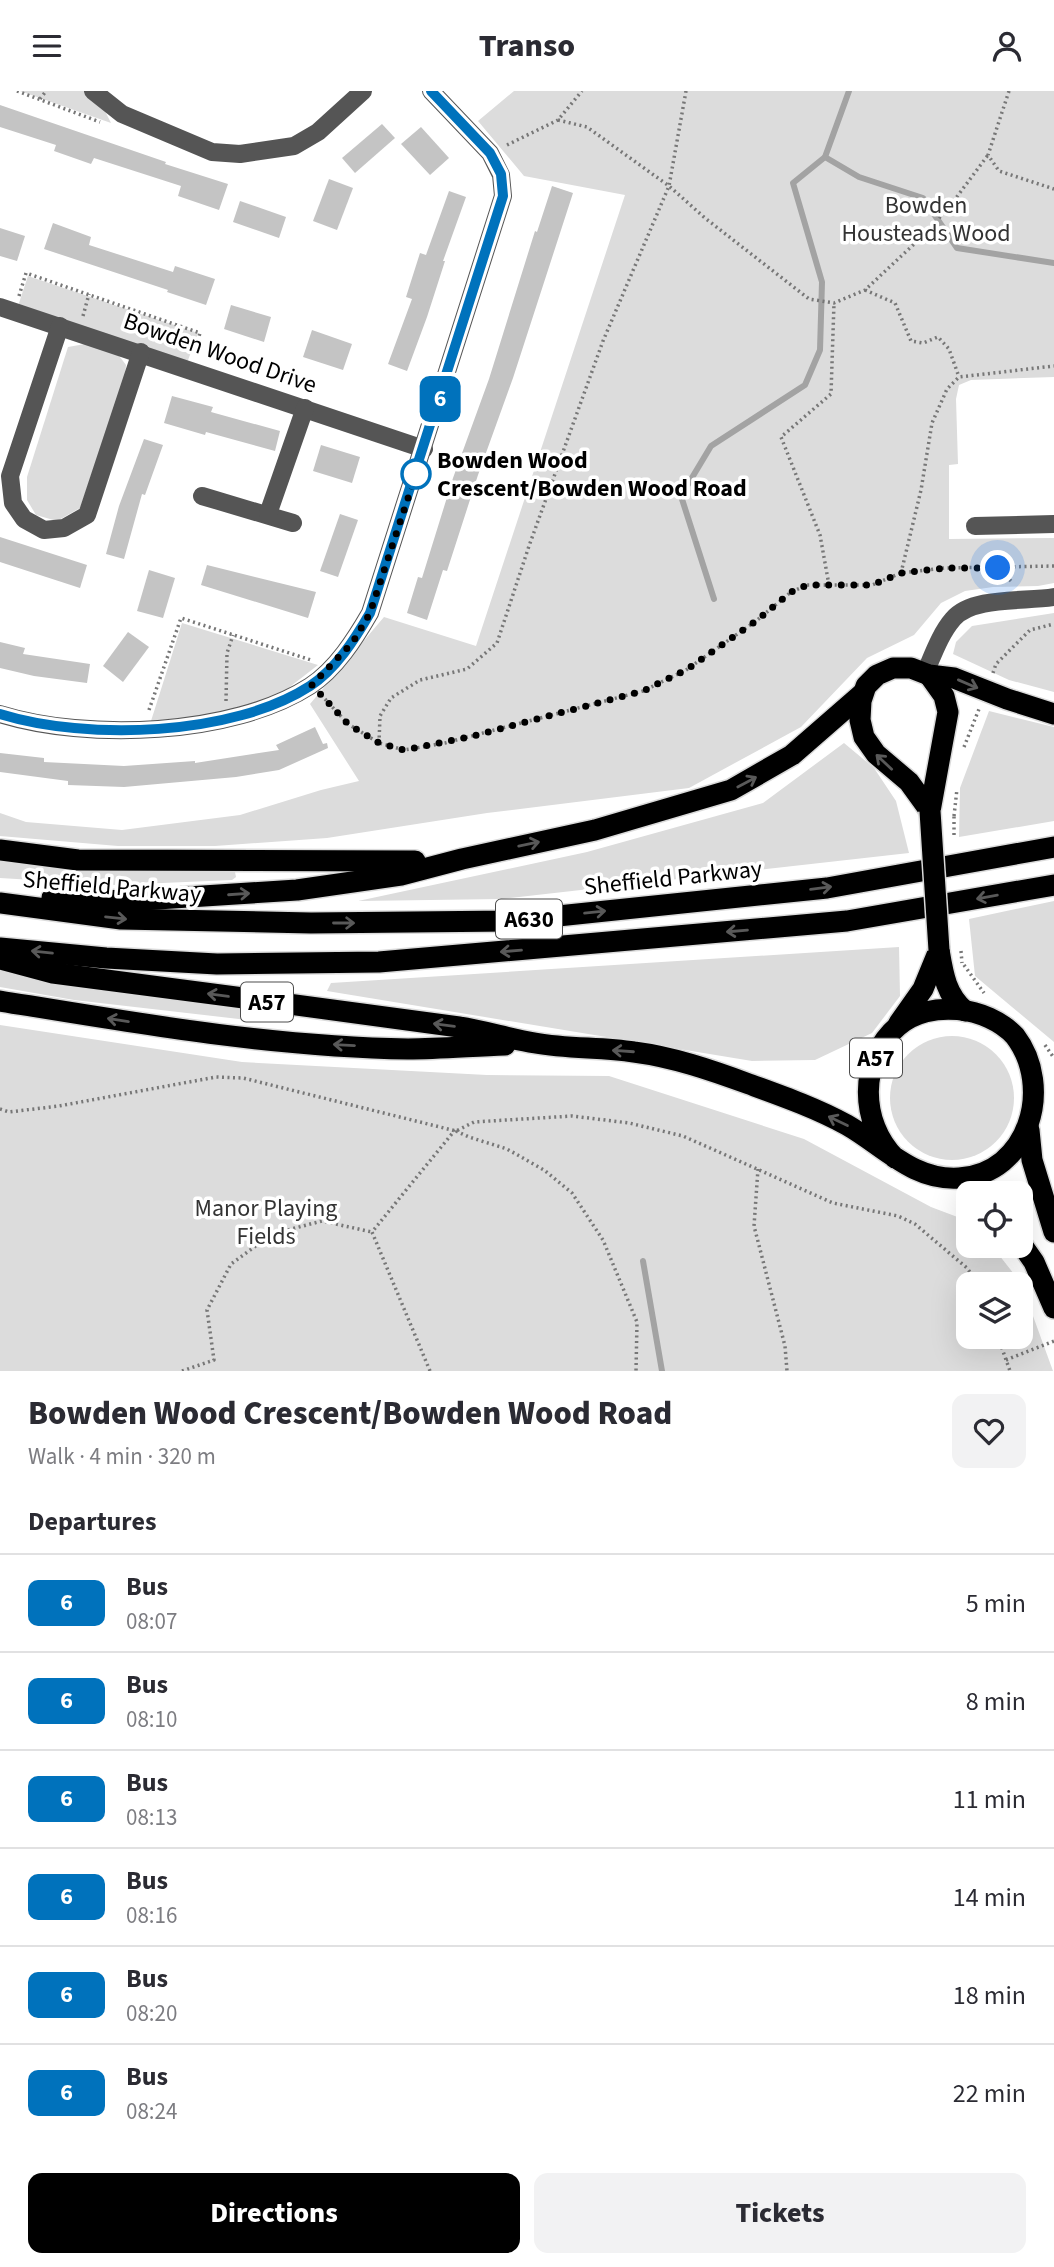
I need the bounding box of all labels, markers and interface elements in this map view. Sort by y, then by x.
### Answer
text: Transo [479,23,575,69]
icon: menu [28,27,66,65]
icon: person [988,27,1026,65]
park label: Bowden Housteads Wood [841,188,1011,251]
street label: Bowden Wood Drive [119,304,321,402]
line badge: 6 [417,376,463,422]
text: 6 [434,381,446,416]
place label: Bowden Wood Crescent/Bowden Wood Road [437,443,747,506]
marker: Bowden Wood Crescent/Bowden Wood Road [401,459,431,489]
your location [980,550,1015,585]
one-way arrow [957,678,979,691]
one-way arrow [875,754,893,770]
one-way arrow [736,775,757,788]
one-way arrow [517,837,540,851]
street label: Sheffield Parkway [582,851,764,905]
street label: Sheffield Parkway [21,862,203,912]
one-way arrow [810,882,832,895]
one-way arrow [228,887,250,900]
one-way arrow [976,891,999,904]
road number: A630 [496,899,562,939]
one-way arrow [583,906,606,919]
one-way arrow [104,912,127,925]
one-way arrow [332,916,355,929]
one-way arrow [726,925,749,938]
one-way arrow [31,945,53,958]
one-way arrow [500,945,522,958]
road number: A57 [241,982,293,1021]
one-way arrow [207,989,230,1002]
one-way arrow [107,1013,130,1026]
one-way arrow [433,1019,456,1032]
one-way arrow [333,1038,356,1051]
road number: A57 [850,1039,902,1077]
one-way arrow [612,1044,635,1057]
one-way arrow [828,1114,849,1128]
map controls [956,1181,1033,1349]
button: locate [956,1181,1033,1258]
park label: Manor Playing Fields [195,1191,337,1254]
button: layers [956,1272,1033,1349]
text: Bowden Wood Crescent/Bowden Wood Road [28,1390,672,1437]
button: heart [952,1394,1026,1468]
text: Walk · 4 min · 320 m [28,1440,216,1473]
text: Departures [28,1503,156,1540]
text: Bus [126,1568,168,1605]
text: 6 [60,1585,73,1620]
text: 5 min [966,1585,1026,1622]
text: 08:07 [126,1605,177,1638]
text: Bus [126,1666,168,1703]
text: 6 [60,1683,73,1718]
text: 8 min [966,1683,1026,1720]
text: 08:10 [126,1703,177,1736]
text: Bus [126,1764,168,1801]
text: 6 [60,1781,73,1816]
text: 11 min [953,1781,1026,1818]
text: 08:13 [126,1801,177,1834]
text: Bus [126,1862,168,1899]
text: 6 [60,1879,73,1914]
text: 14 min [953,1879,1026,1916]
text: 08:16 [126,1899,177,1932]
text: Bus [126,1960,168,1997]
text: 6 [60,1977,73,2012]
text: 18 min [953,1977,1026,2014]
text: 08:20 [126,1997,177,2030]
text: Bus [126,2058,168,2095]
text: 6 [60,2075,73,2110]
text: 22 min [953,2075,1026,2112]
text: 08:24 [126,2095,177,2128]
button: Directions [28,2173,520,2253]
button: Tickets [534,2173,1026,2253]

